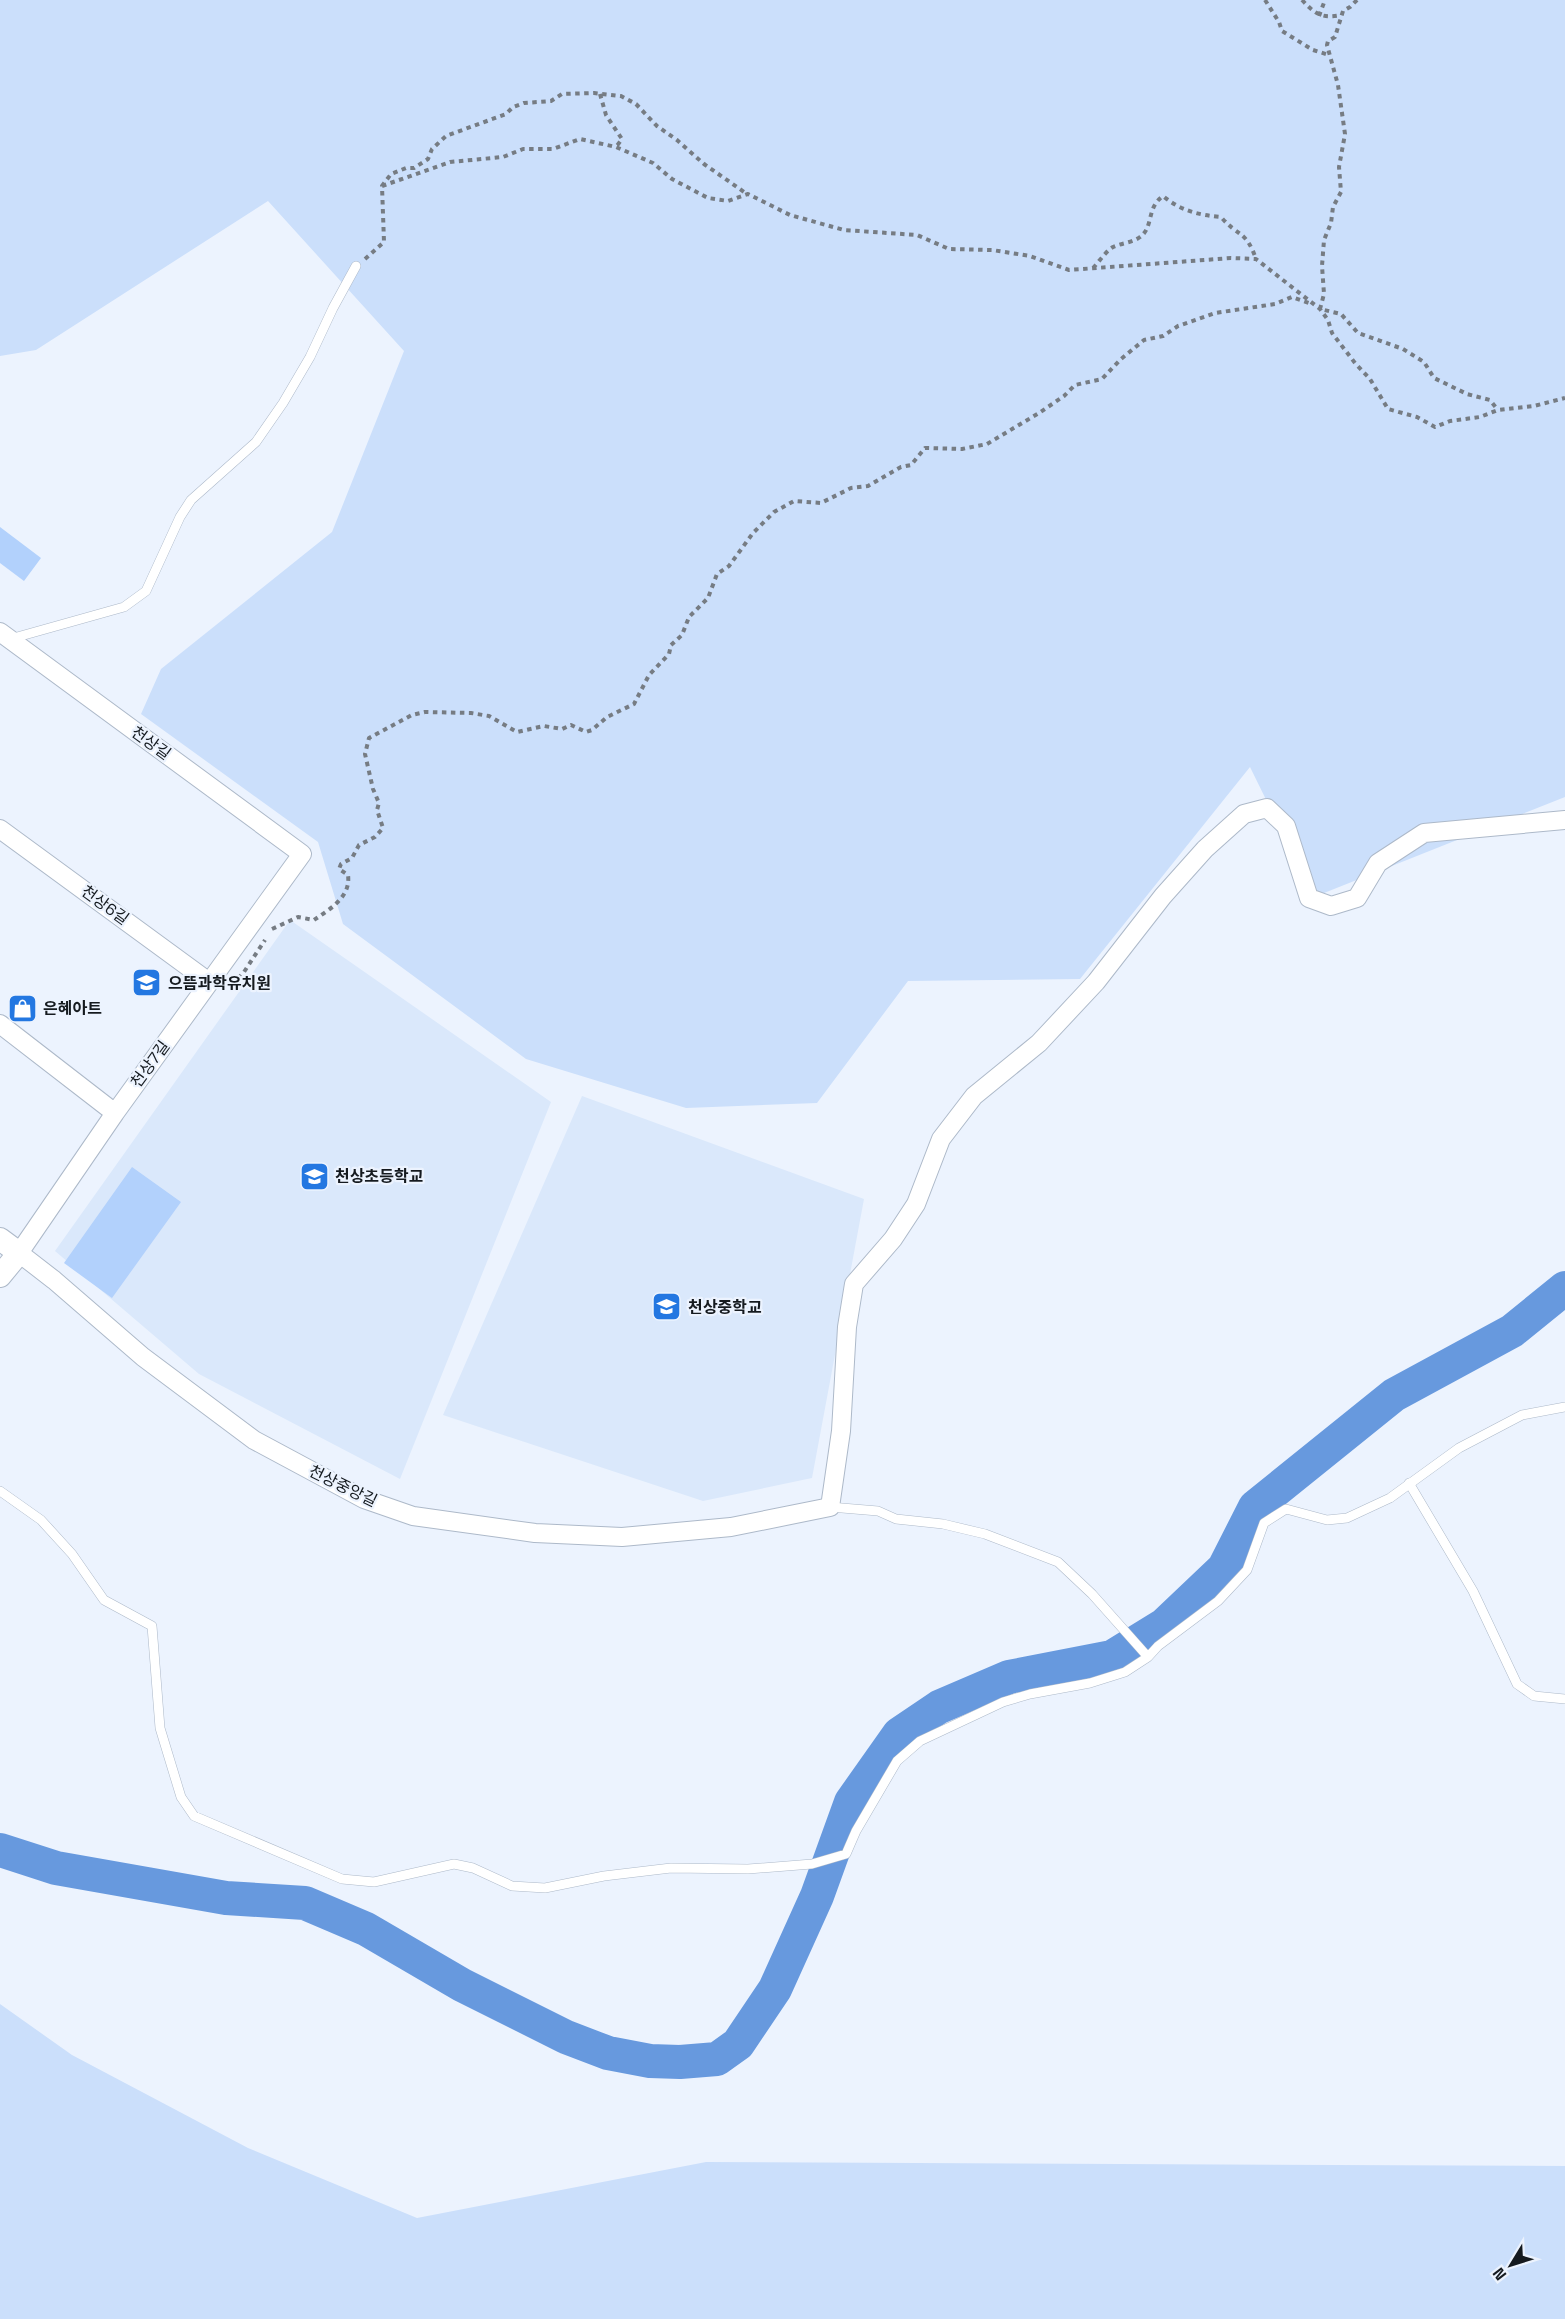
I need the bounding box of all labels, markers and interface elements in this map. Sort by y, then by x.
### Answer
street label: 천상길 [127,722,175,764]
street label: 천상6길 [77,881,133,929]
school or university icon: 으뜸과학유치원 [131,967,163,999]
place label: 으뜸과학유치원 [168,973,271,994]
shop icon: 은혜아트 [6,992,38,1024]
place label: 은혜아트 [43,998,102,1019]
street label: 천상7길 [126,1036,174,1092]
school or university icon: 천상초등학교 [298,1160,330,1192]
place label: 천상초등학교 [335,1166,424,1187]
school or university icon: 천상중학교 [651,1291,683,1323]
place label: 천상중학교 [688,1297,762,1318]
street label: 천상중앙길 [305,1460,381,1512]
north arrow [1481,2235,1541,2295]
text: N [1488,2263,1511,2285]

